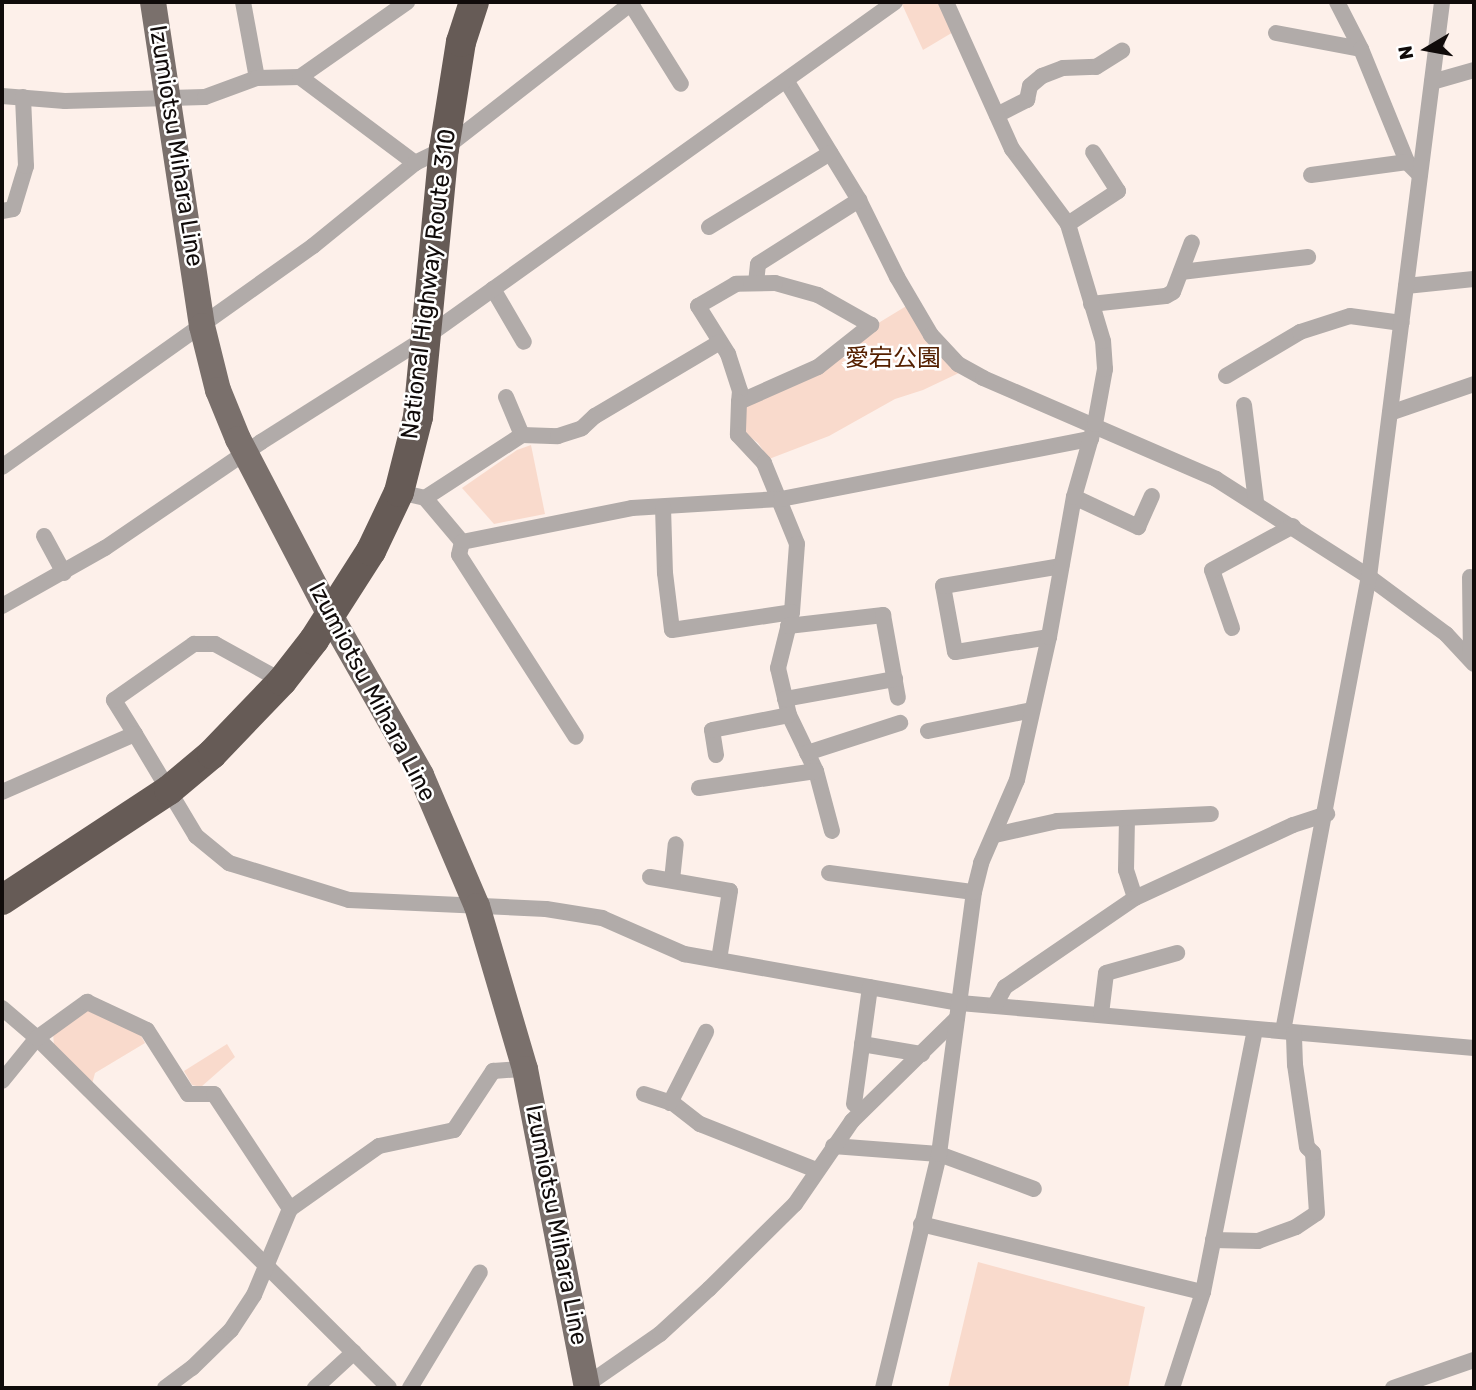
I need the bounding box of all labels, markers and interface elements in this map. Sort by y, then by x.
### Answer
north arrow [1392,14,1462,84]
street label: Izumiotsu Mihara Line [143,23,209,269]
text: N [1393,44,1418,61]
street label: National Highway Route 310 [396,127,462,441]
park label: 愛宕公園 [845,345,941,373]
street label: Izumiotsu Mihara Line [302,577,442,807]
street label: Izumiotsu Mihara Line [519,1102,593,1348]

